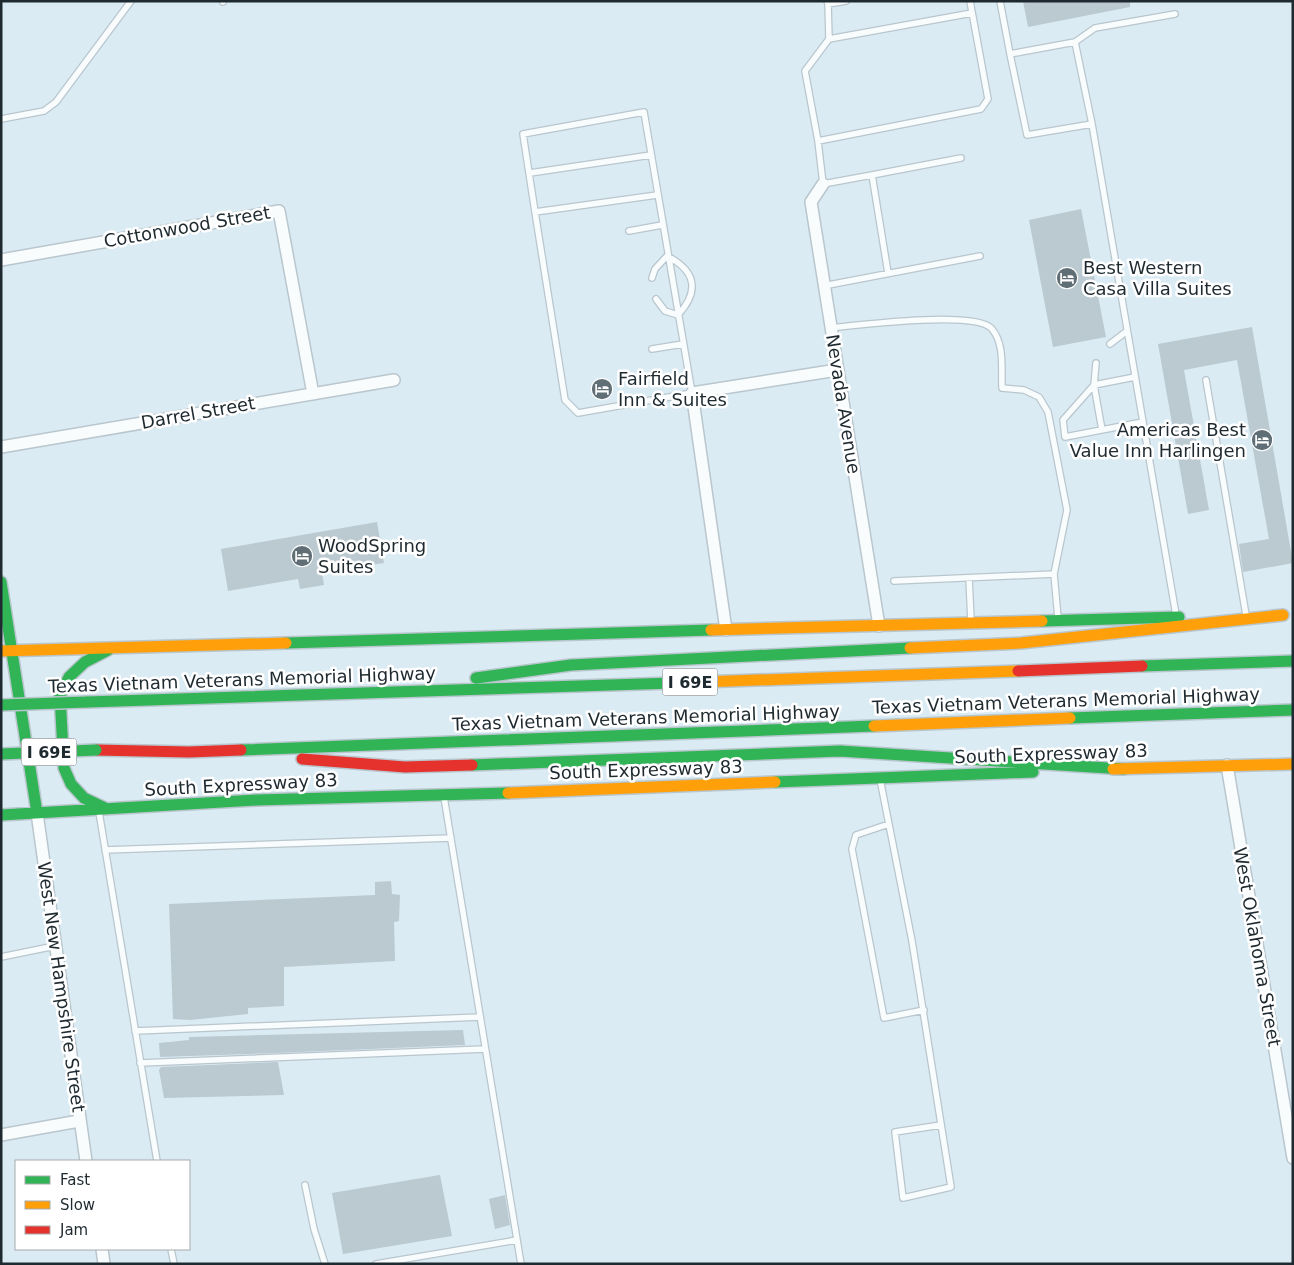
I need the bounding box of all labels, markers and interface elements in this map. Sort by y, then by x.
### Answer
street label: Cottonwood Street [102,202,272,251]
place label: Best Western Casa Villa Suites [1083,257,1232,299]
hotel icon: Best Western Casa Villa Suites [1055,266,1079,290]
street label: Nevada Avenue [822,333,865,475]
place label: Fairfield Inn & Suites [618,368,727,410]
hotel icon: Fairfield Inn & Suites [590,377,614,401]
street label: Darrel Street [139,392,257,433]
place label: Americas Best Value Inn Harlingen [1070,419,1246,461]
hotel icon: Americas Best Value Inn Harlingen [1250,428,1274,452]
place label: WoodSpring Suites [318,535,426,577]
hotel icon: WoodSpring Suites [290,544,314,568]
street label: Texas Vietnam Veterans Memorial Highway [47,662,437,697]
road number: I 69E [662,669,718,696]
street label: Texas Vietnam Veterans Memorial Highway [871,683,1261,718]
street label: Texas Vietnam Veterans Memorial Highway [451,700,841,735]
road number: I 69E [22,739,76,766]
street label: South Expressway 83 [954,740,1148,767]
street label: South Expressway 83 [549,756,743,783]
street label: South Expressway 83 [144,769,338,800]
street label: West Oklahoma Street [1230,846,1285,1048]
street label: West New Hampshire Street [34,860,89,1114]
legend [15,1160,190,1250]
text: Fast [60,1171,90,1189]
text: Slow [60,1196,95,1214]
text: Jam [59,1221,88,1239]

